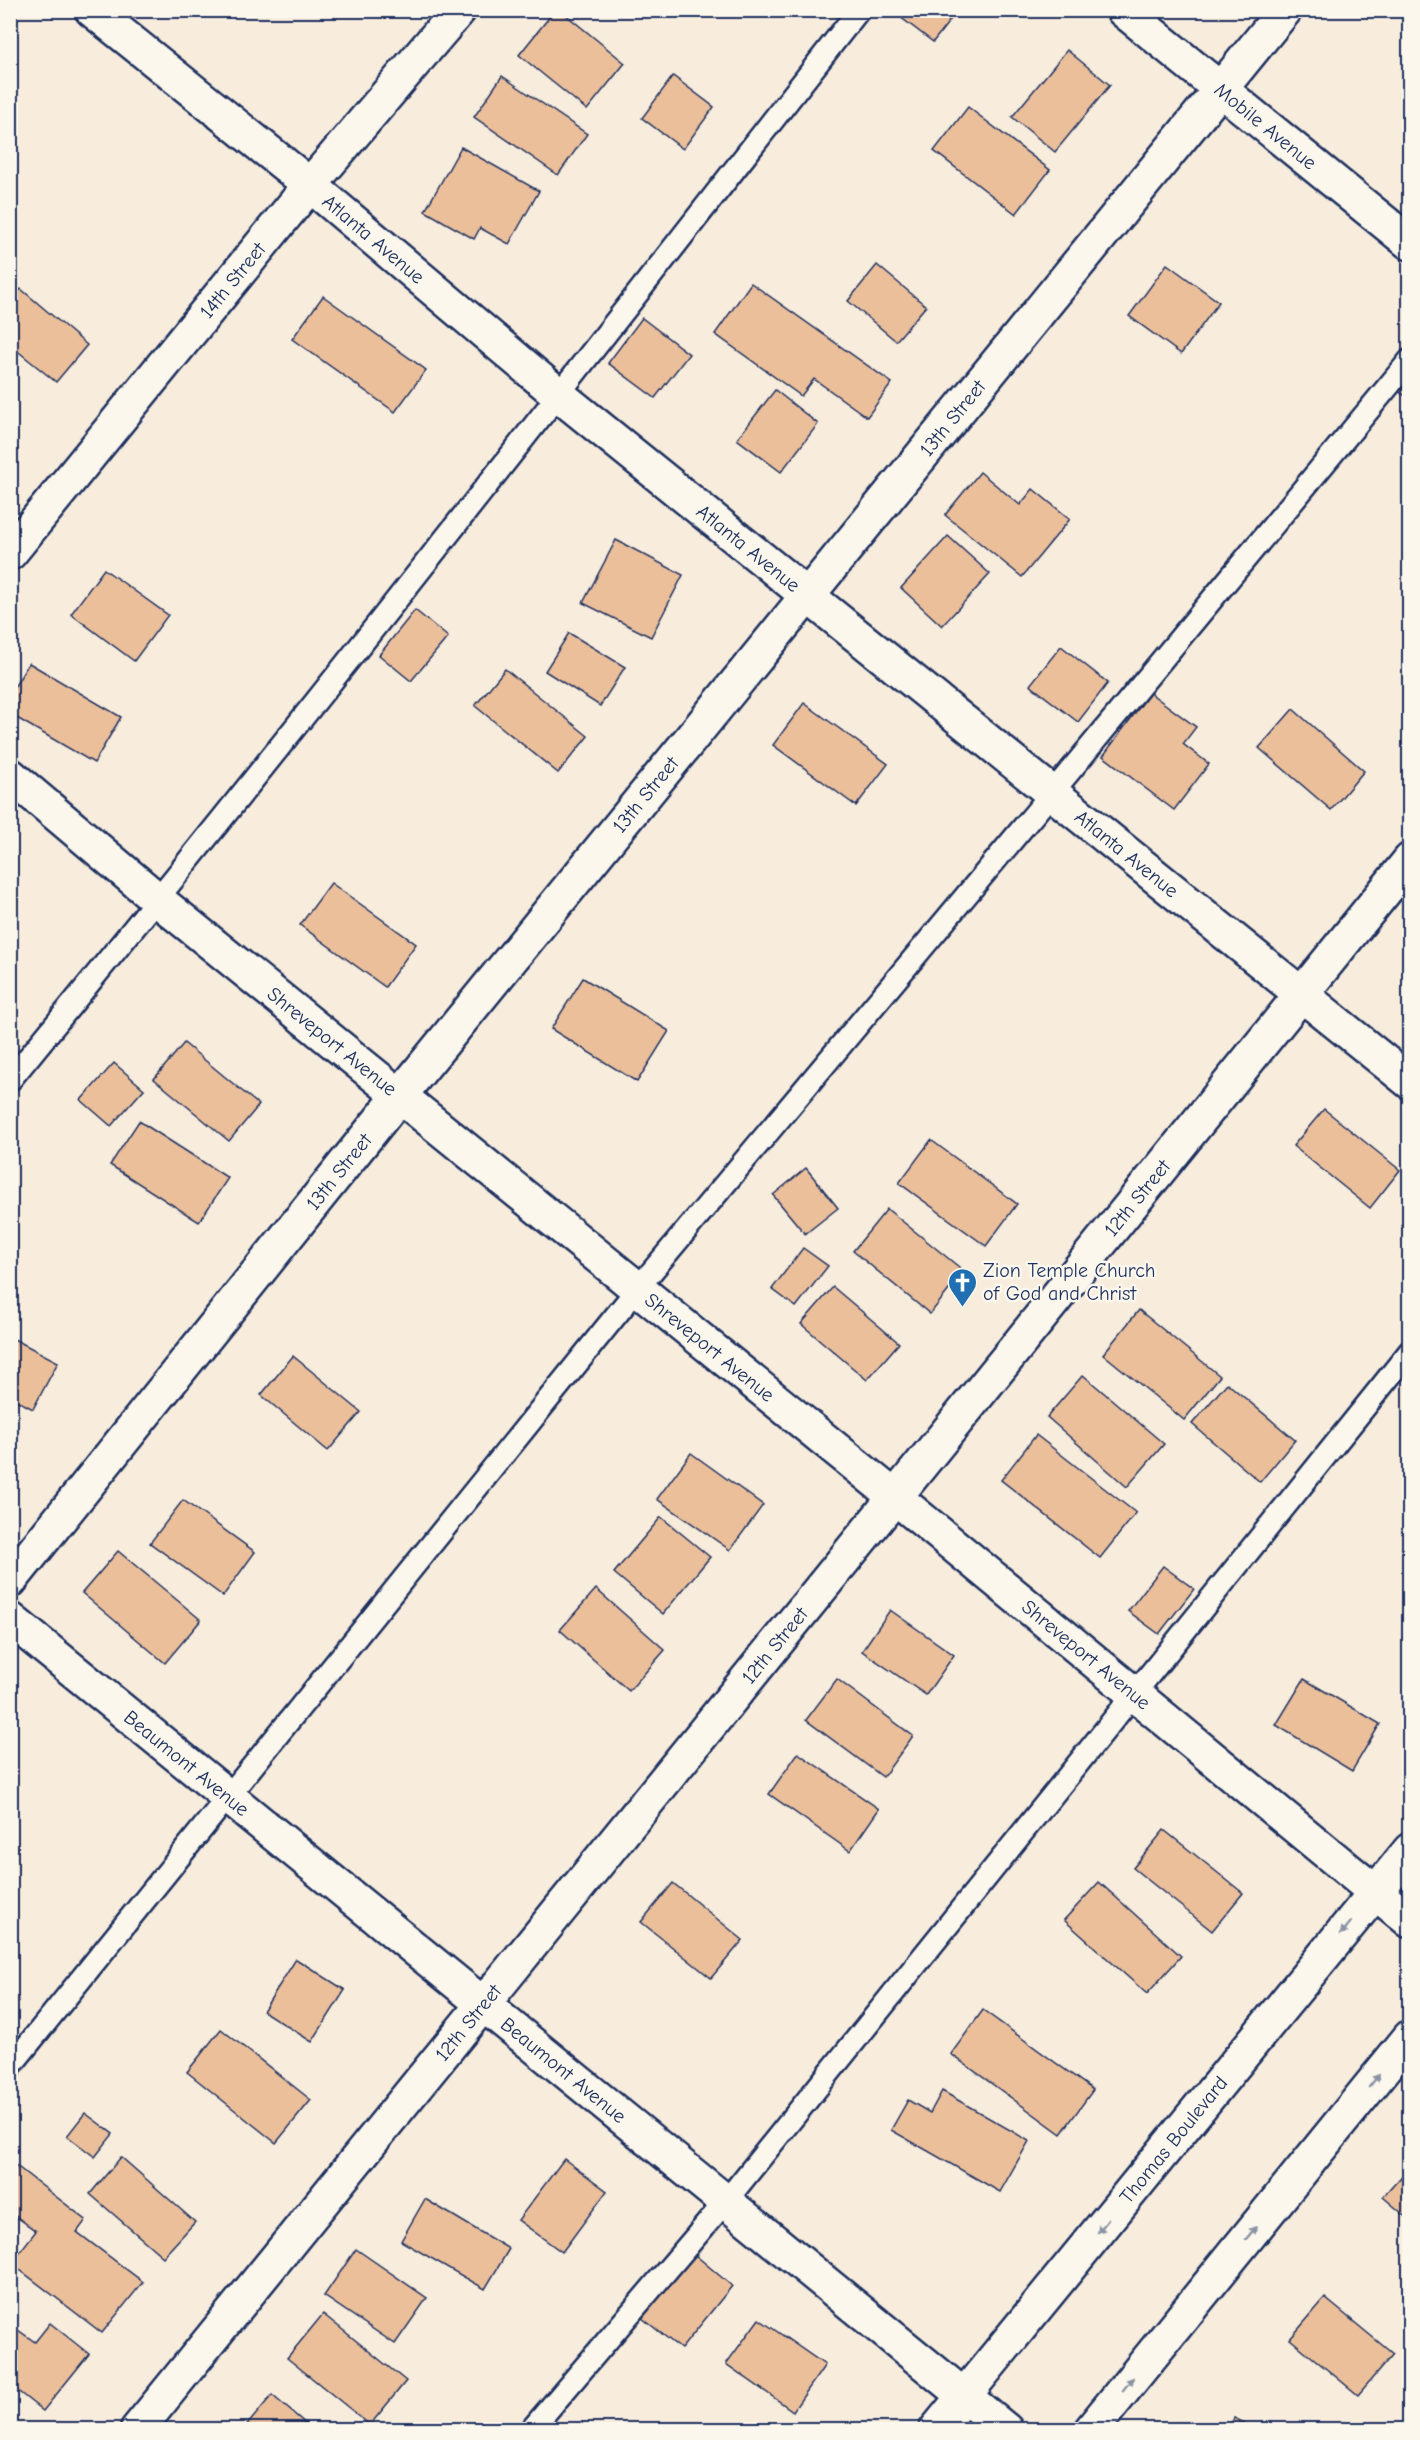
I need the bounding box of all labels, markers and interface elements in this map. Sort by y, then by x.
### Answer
street label: Mobile Avenue [1210,78,1321,174]
street label: Atlanta Avenue [318,189,429,288]
street label: 14th Street [195,237,271,323]
street label: 13th Street [915,374,991,461]
street label: Atlanta Avenue [692,499,805,597]
street label: 13th Street [607,751,684,837]
street label: Atlanta Avenue [1070,805,1183,902]
street label: Shreveport Avenue [263,982,402,1100]
street label: 13th Street [301,1128,377,1214]
street label: 12th Street [1099,1154,1176,1241]
place label: Zion Temple Church of God and Christ [983,1259,1156,1305]
church icon: Zion Temple Church of God and Christ [946,1266,978,1308]
street label: Shreveport Avenue [641,1288,779,1406]
street label: Shreveport Avenue [1017,1595,1155,1714]
street label: 12th Street [737,1602,813,1688]
street label: Beaumont Avenue [120,1705,254,1821]
one-way arrow [1340,1921,1353,1936]
street label: 12th Street [430,1979,507,2065]
street label: Beaumont Avenue [496,2012,631,2128]
street label: Thomas Boulevard [1115,2071,1232,2208]
one-way arrow [1367,2073,1380,2089]
one-way arrow [1097,2218,1110,2233]
one-way arrow [1244,2225,1257,2241]
one-way arrow [1121,2376,1134,2392]

